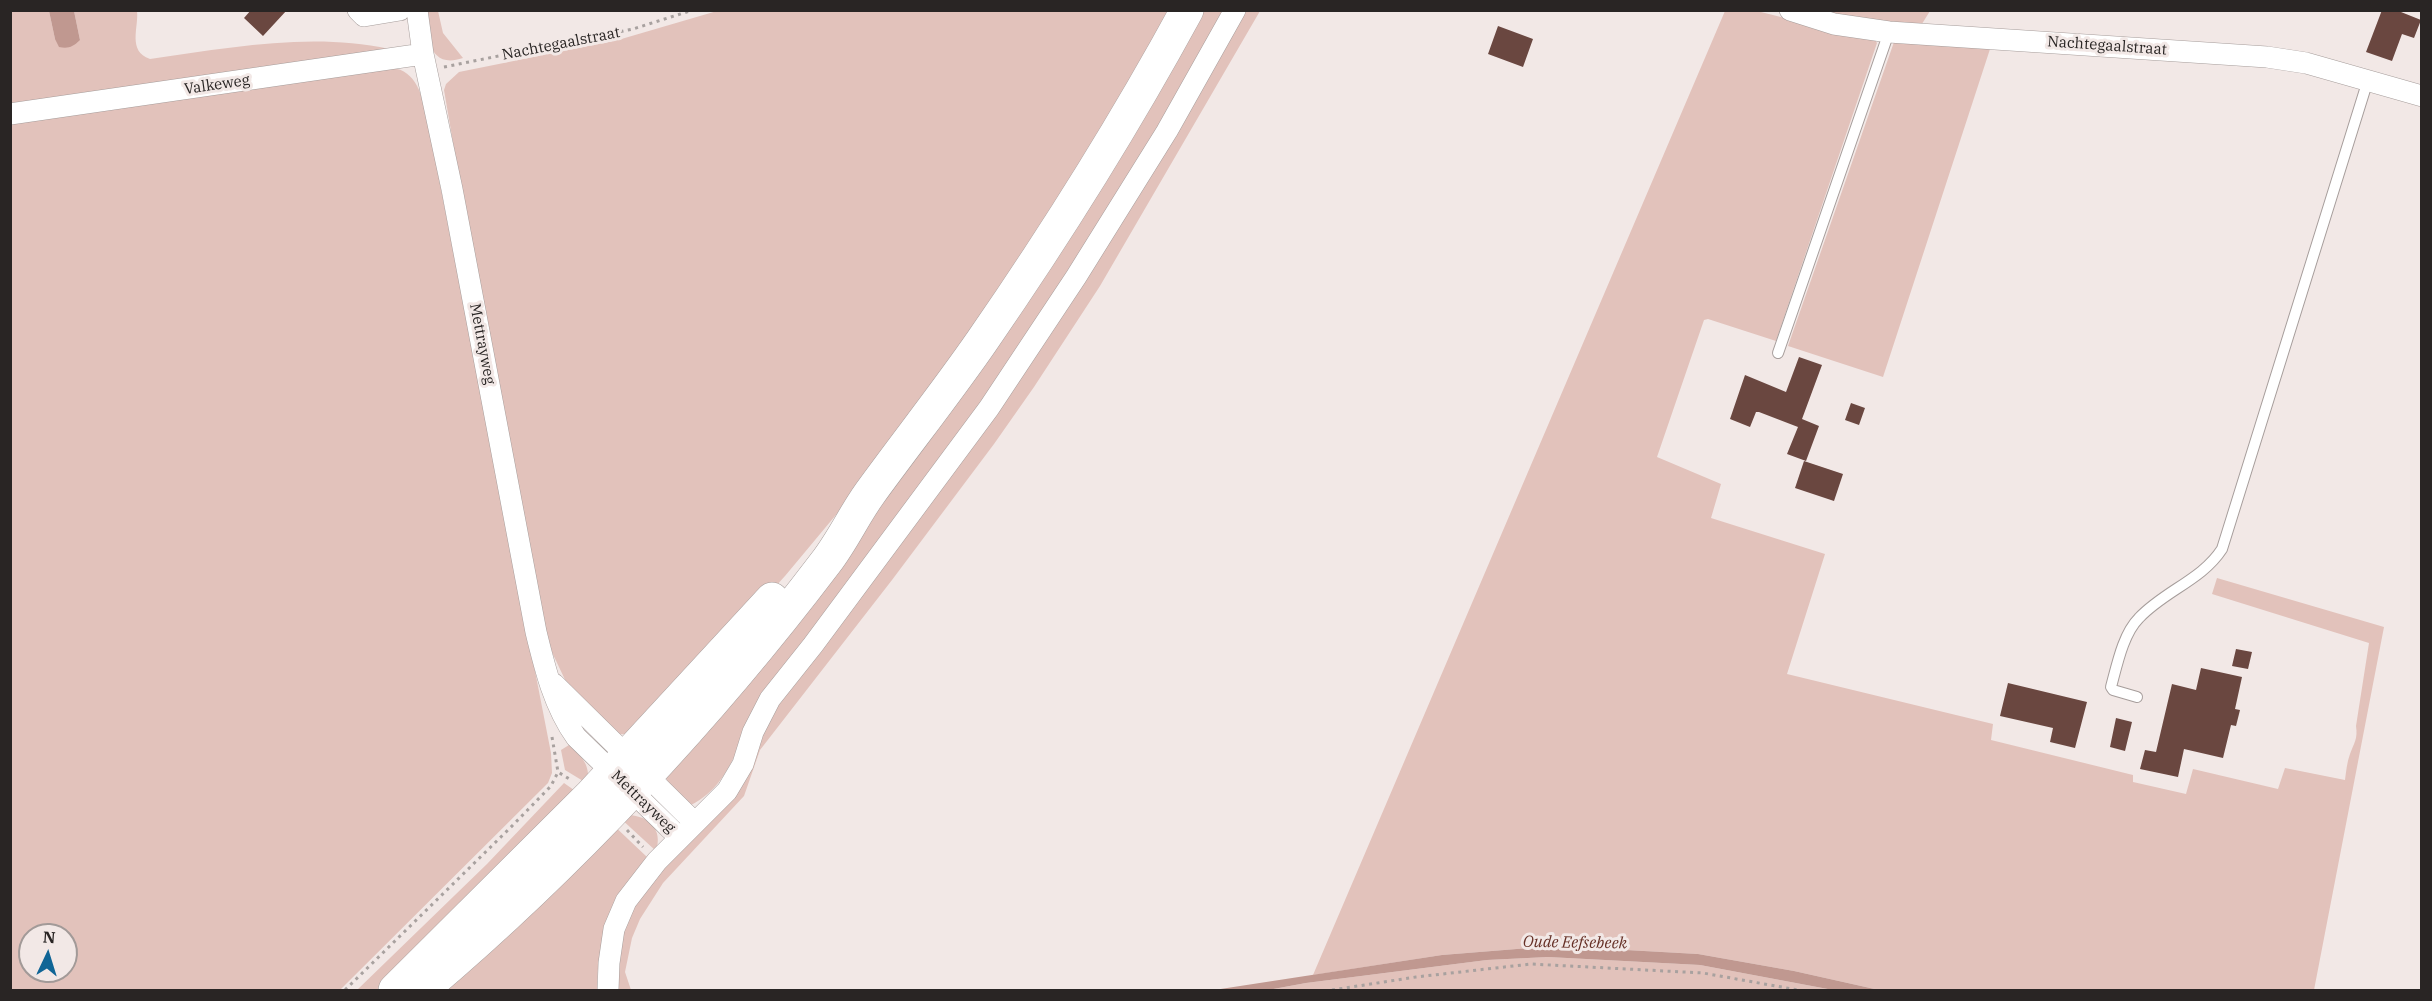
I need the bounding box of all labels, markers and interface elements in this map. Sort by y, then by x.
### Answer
street label: Nachtegaalstraat [500,24,622,64]
street label: Nachtegaalstraat [2047,33,2167,59]
street label: Valkeweg [183,71,251,99]
street label: Mettrayweg [465,302,499,386]
street label: Mettrayweg [607,767,679,837]
north arrow [18,923,78,983]
text: N [42,927,56,947]
water label: Oude Eefsebeek [1523,932,1627,954]

